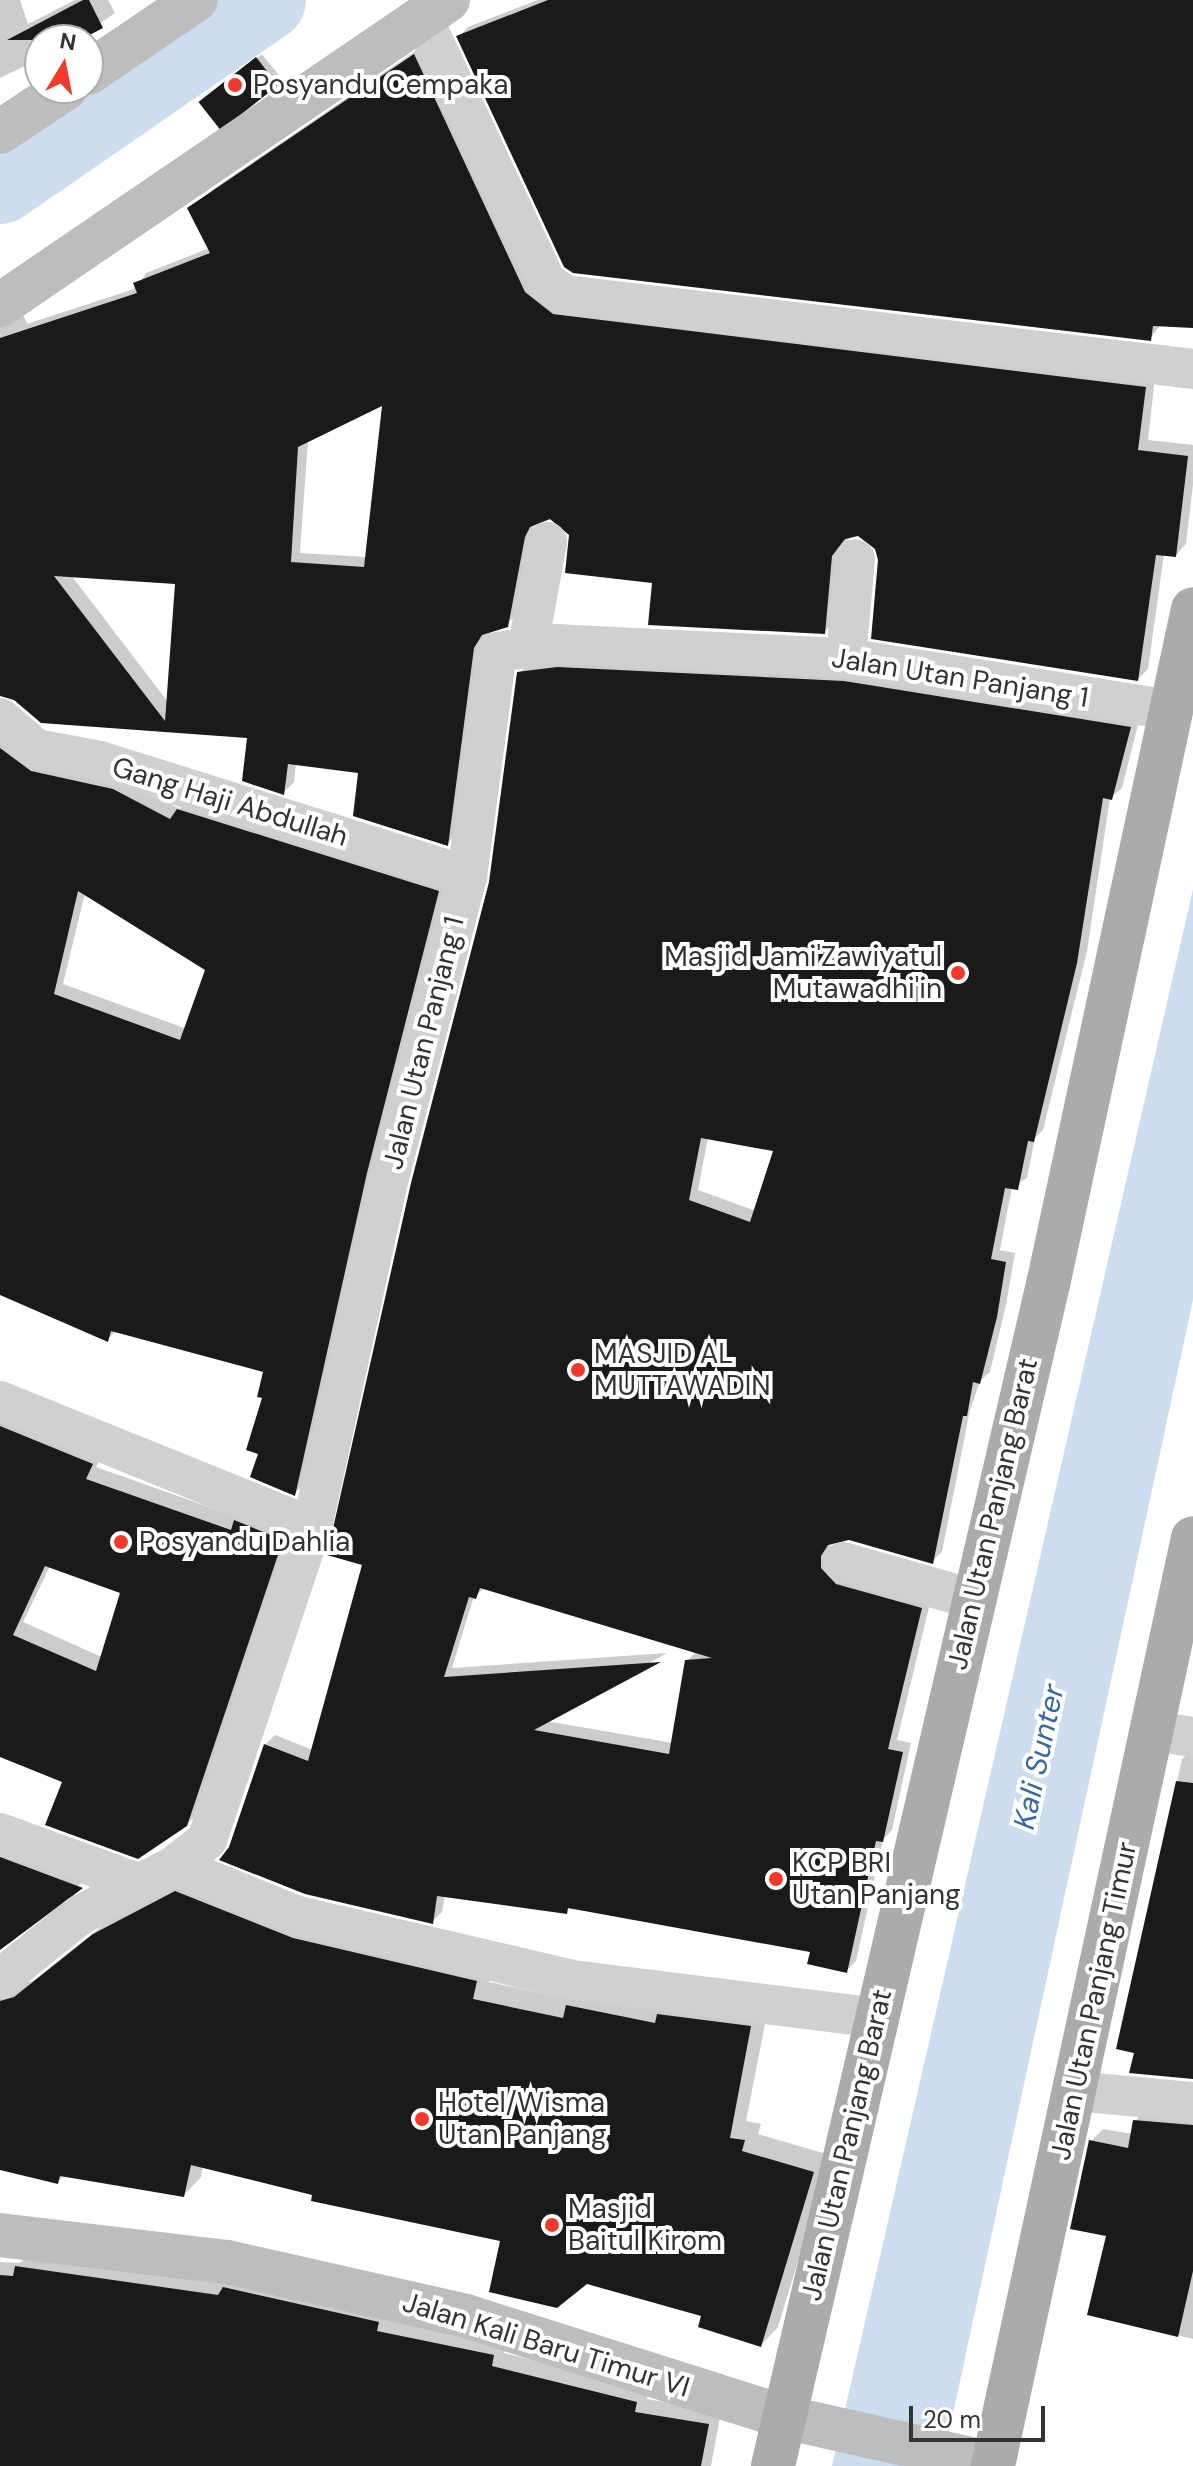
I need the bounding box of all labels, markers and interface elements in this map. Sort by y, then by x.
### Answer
north arrow [24,24,104,104]
text: N [57,26,78,58]
place label: Posyandu Cempaka [253,68,508,102]
marker: Posyandu Cempaka [224,74,246,96]
street label: Jalan Utan Panjang 1 [829,641,1091,715]
street label: Gang Haji Abdullah [108,750,352,854]
street label: Jalan Utan Panjang 1 [376,913,472,1173]
place label: Masjid Jami'Zawiyatul Mutawadhi'in [664,940,942,1006]
marker: Masjid Jami'Zawiyatul Mutawadhi'in [949,964,967,982]
place label: MASJID AL MUTTAWADIN [594,1337,771,1403]
street label: Jalan Utan Panjang Barat [941,1355,1045,1673]
marker: MASJID AL MUTTAWADIN [569,1361,587,1379]
place label: Posyandu Dahlia [139,1525,350,1559]
marker: Posyandu Dahlia [110,1531,132,1553]
water label: Kali Sunter [1006,1681,1072,1833]
street label: Jalan Utan Panjang Timur [1044,1839,1144,2163]
place label: KCP BRI Utan Panjang [792,1846,961,1912]
marker: KCP BRI Utan Panjang [767,1870,785,1888]
street label: Jalan Utan Panjang Barat [795,1986,899,2304]
place label: Hotel/Wisma Utan Panjang [438,2086,607,2152]
marker: Hotel/Wisma Utan Panjang [413,2110,431,2128]
place label: Masjid Baitul Kirom [568,2192,722,2258]
marker: Masjid Baitul Kirom [543,2216,561,2234]
street label: Jalan Kali Baru Timur VI [399,2285,693,2405]
scale bar [913,2390,1049,2440]
text: 20 m [923,2404,981,2435]

